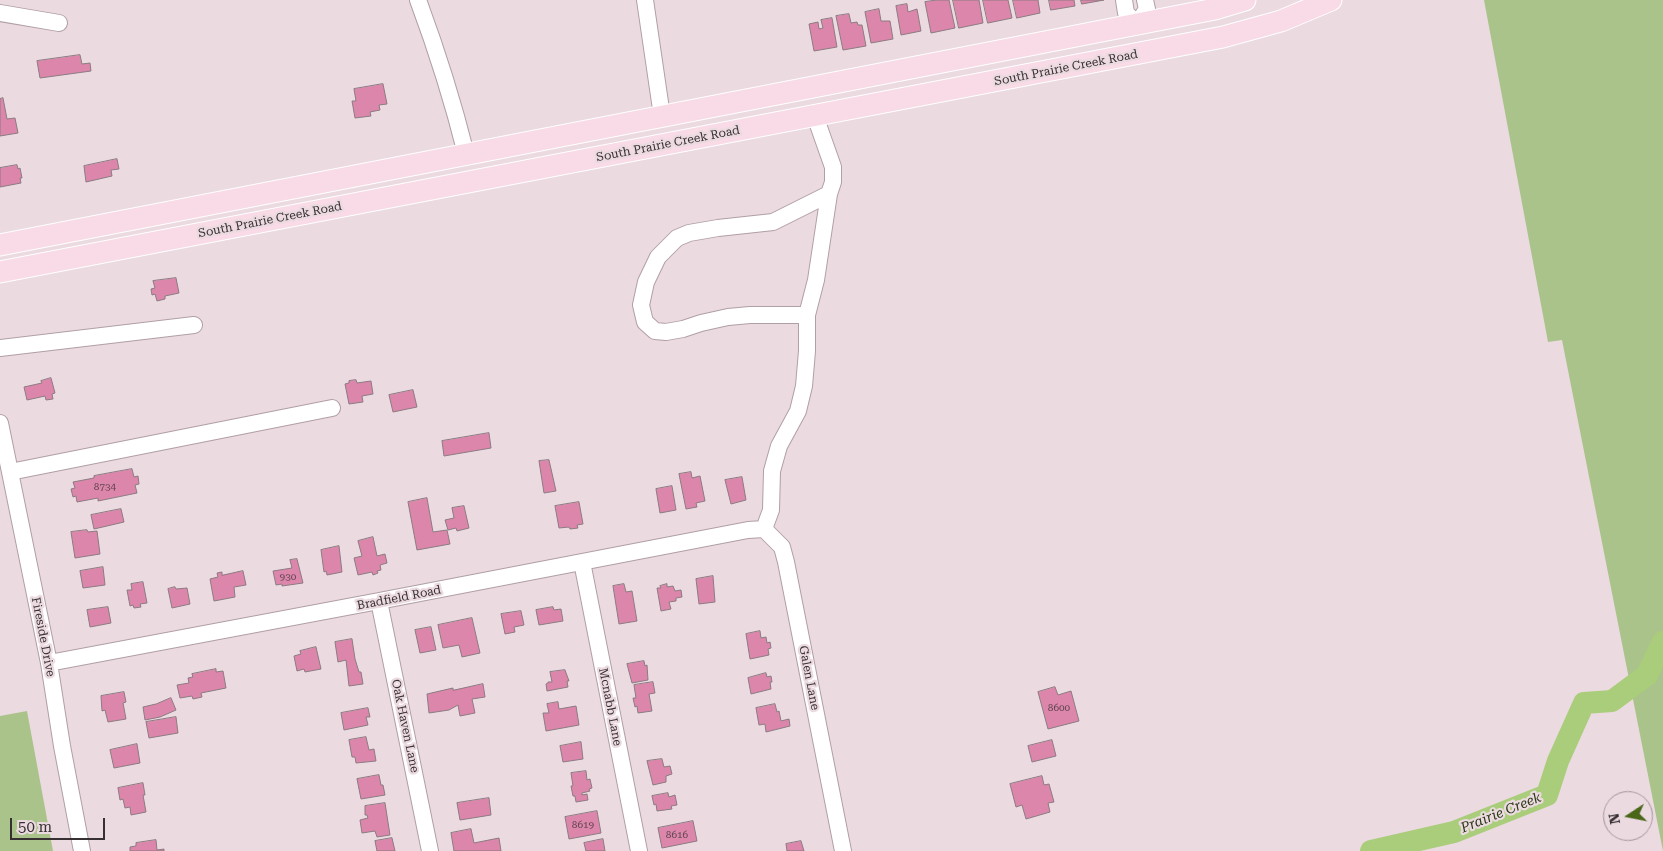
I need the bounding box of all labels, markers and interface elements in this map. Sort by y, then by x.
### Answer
street label: South Prairie Creek Road [993,47,1139,89]
street label: South Prairie Creek Road [595,123,741,165]
street label: South Prairie Creek Road [197,199,343,241]
house number: 8734 [94,481,116,493]
house number: 930 [280,571,296,583]
street label: Bradfield Road [356,583,442,613]
street label: Fireside Drive [28,596,58,678]
street label: Galen Lane [796,644,822,712]
street label: Mcnabb Lane [595,667,625,747]
street label: Oak Haven Lane [388,678,422,774]
house number: 8600 [1048,702,1070,714]
water label: Prairie Creek [1458,789,1544,837]
north arrow [1603,791,1653,841]
scale bar [12,808,108,840]
text: N [1605,812,1623,825]
text: 50 m [18,818,52,836]
house number: 8619 [572,819,594,831]
house number: 8616 [666,829,688,841]

